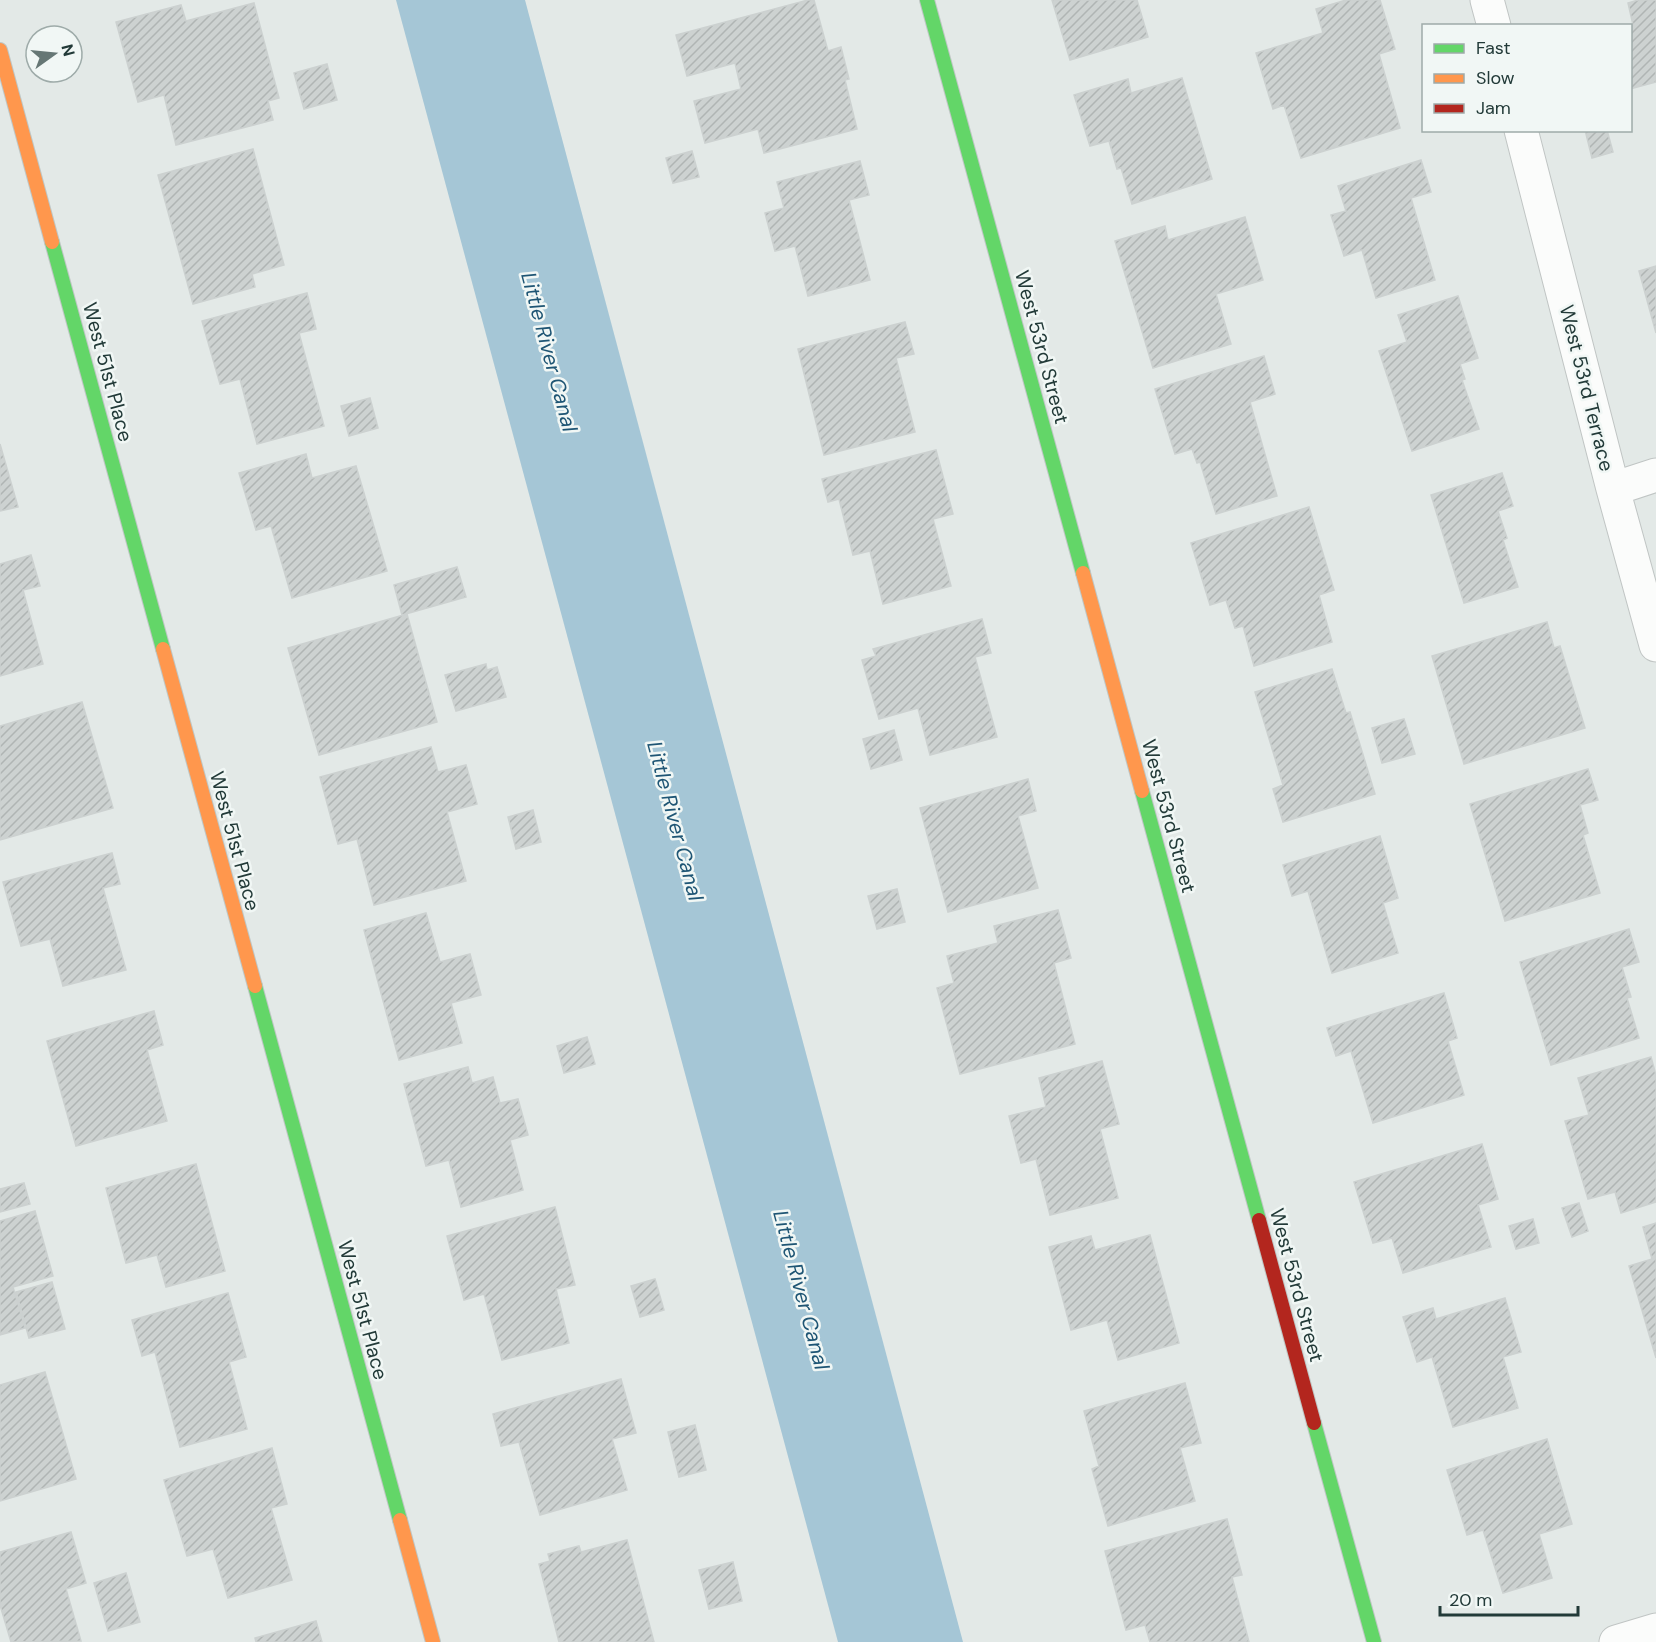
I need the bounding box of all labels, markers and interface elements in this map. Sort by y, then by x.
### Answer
north arrow [24,24,84,84]
legend [1422,24,1632,132]
text: Fast [1476,36,1511,60]
text: N [56,42,80,59]
text: Slow [1476,66,1515,90]
text: Jam [1476,96,1511,120]
street label: West 53rd Street [1009,267,1075,427]
water label: Little River Canal [514,269,584,435]
street label: West 51st Place [77,299,139,445]
street label: West 53rd Terrace [1554,302,1620,474]
street label: West 53rd Street [1136,736,1202,896]
water label: Little River Canal [640,738,710,904]
street label: West 51st Place [204,768,266,914]
street label: West 53rd Street [1264,1205,1330,1365]
water label: Little River Canal [766,1207,836,1373]
street label: West 51st Place [332,1237,394,1383]
scale bar [1440,1579,1578,1617]
text: 20 m [1449,1588,1492,1612]

